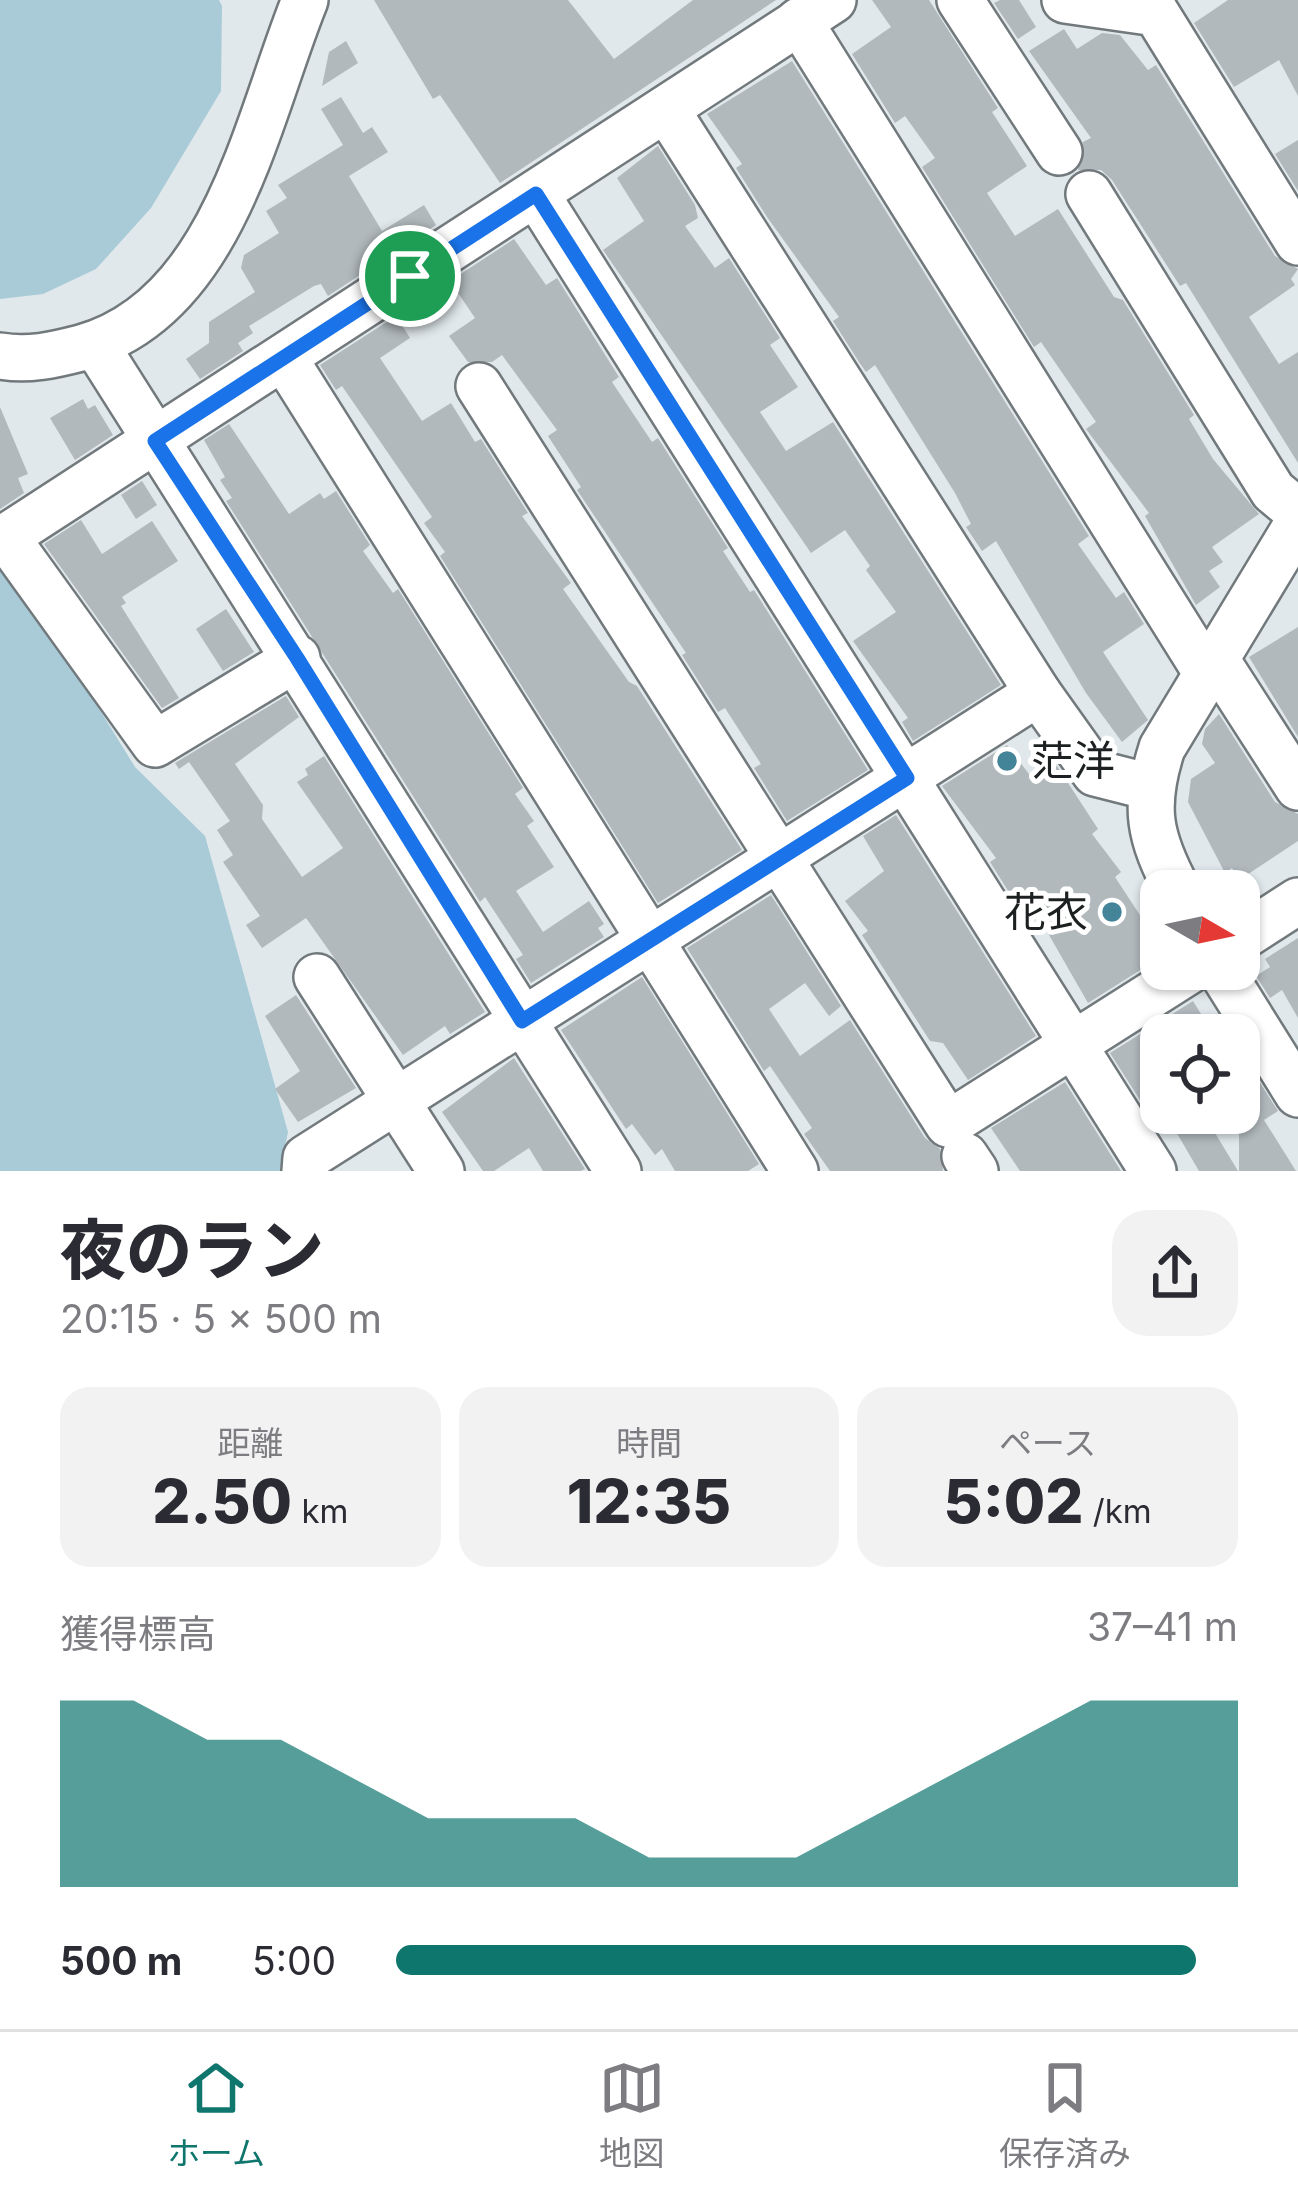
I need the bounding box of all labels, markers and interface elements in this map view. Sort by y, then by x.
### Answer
pin [359,225,461,327]
icon: arrive [377,243,443,309]
place label: 茫洋 [1031,735,1115,786]
marker: 茫洋 [994,748,1020,774]
north arrow [1140,870,1260,990]
map controls [1140,870,1260,1134]
place label: 花衣 [1004,886,1088,937]
marker: 花衣 [1099,899,1125,925]
button: locate [1140,1014,1260,1134]
text: 夜のラン [60,1210,324,1290]
button: share [1112,1210,1238,1336]
text: 20:15 · 5 × 500 m [60,1295,382,1342]
text: 距離 [217,1423,283,1463]
text: 時間 [616,1423,682,1463]
text: ペース [999,1423,1096,1463]
text: 2.50 [152,1465,292,1537]
text: 12:35 [567,1465,731,1537]
text: 5:02 [944,1465,1084,1537]
text: km [292,1491,348,1531]
text: /km [1084,1491,1152,1531]
text: 37–41 m [1087,1603,1238,1650]
text: 獲得標高 [60,1610,216,1657]
text: 500 m [60,1937,182,1984]
text: 5:00 [252,1937,336,1984]
tab: ホーム [167,2055,265,2175]
tab: 地図 [599,2055,665,2175]
tab: 保存済み [999,2055,1131,2175]

